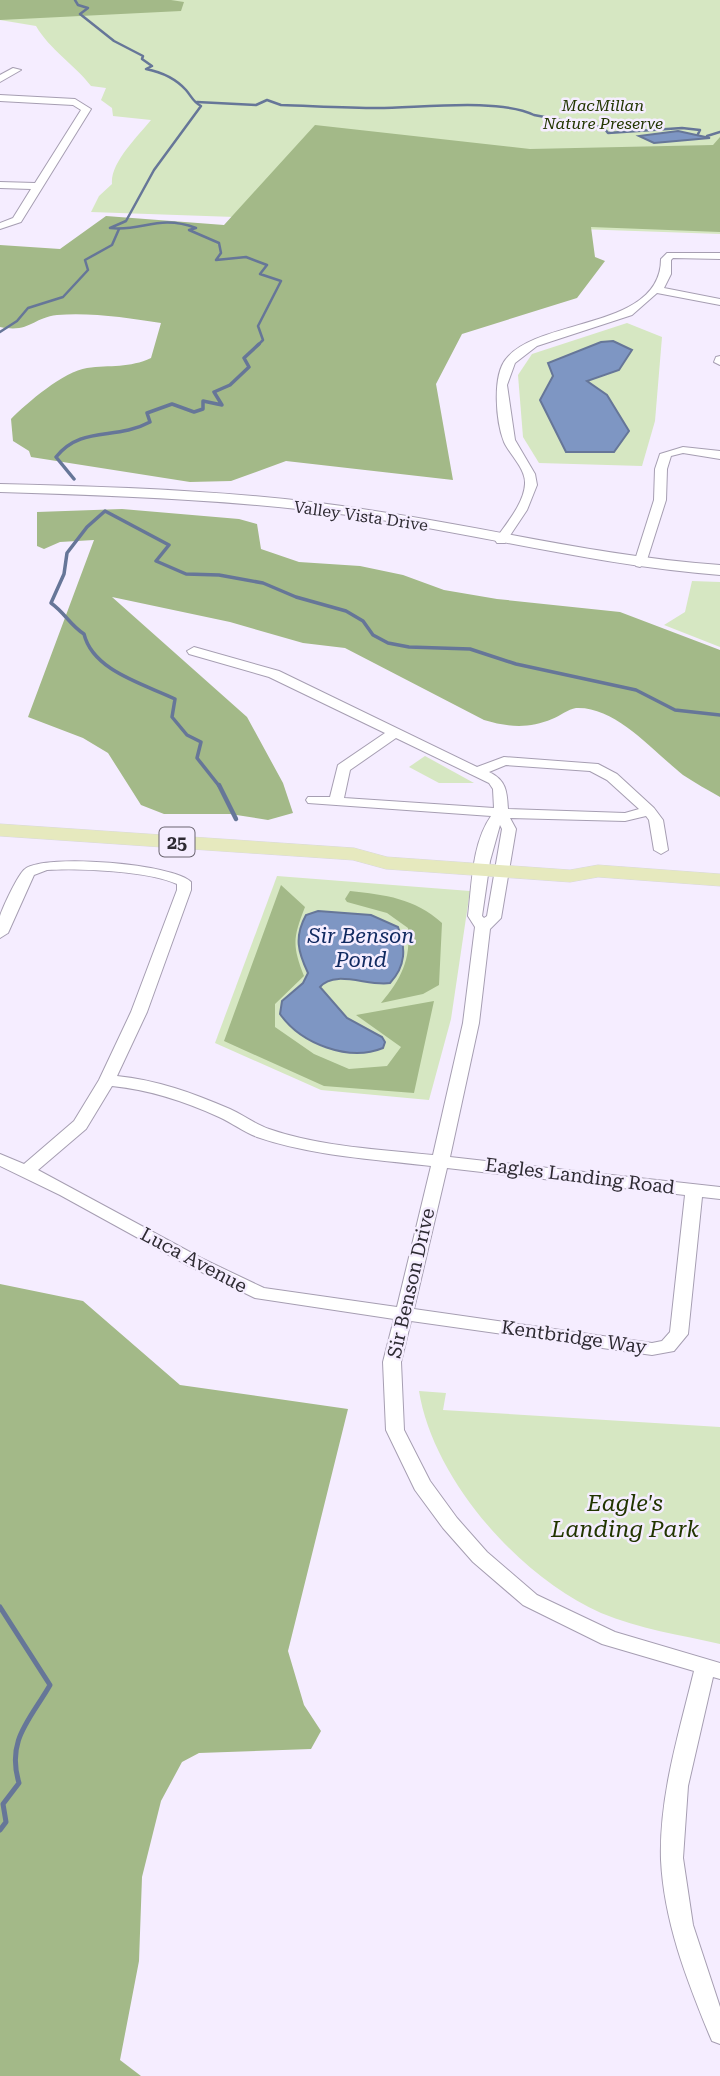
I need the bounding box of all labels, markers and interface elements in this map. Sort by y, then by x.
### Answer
park label: MacMillan Nature Preserve [542,96,663,133]
street label: Valley Vista Drive [293,497,429,535]
road number: 25 [160,828,194,856]
water label: Sir Benson Pond [307,924,414,972]
street label: Eagles Landing Road [484,1153,676,1199]
street label: Sir Benson Drive [383,1206,439,1360]
street label: Luca Avenue [137,1222,251,1298]
street label: Kentbridge Way [500,1315,649,1359]
park label: Eagle's Landing Park [550,1490,699,1543]

